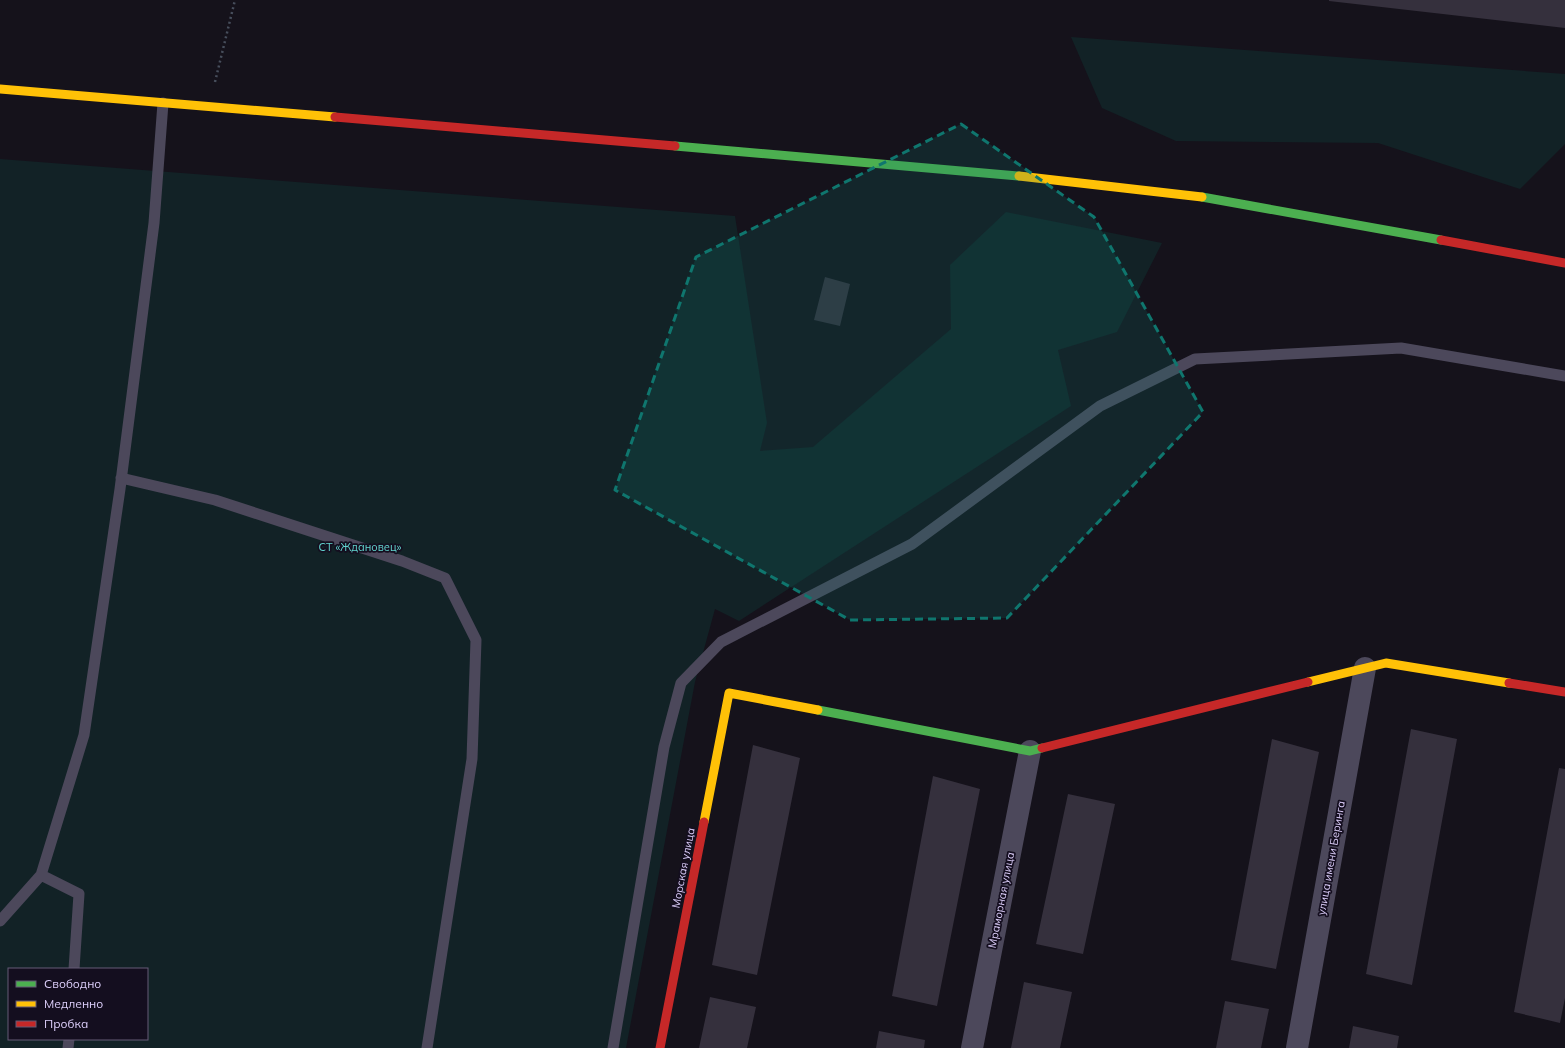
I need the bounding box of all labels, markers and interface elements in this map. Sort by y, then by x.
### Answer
park label: СТ «Ждановец» [319,540,402,554]
street label: улица имени Беринга [1314,800,1348,916]
street label: Морская улица [668,827,698,909]
street label: Мраморная улица [985,851,1017,949]
legend [8,968,148,1040]
text: Свободно [44,976,101,991]
text: Медленно [44,996,103,1011]
text: Пробка [44,1016,88,1031]

